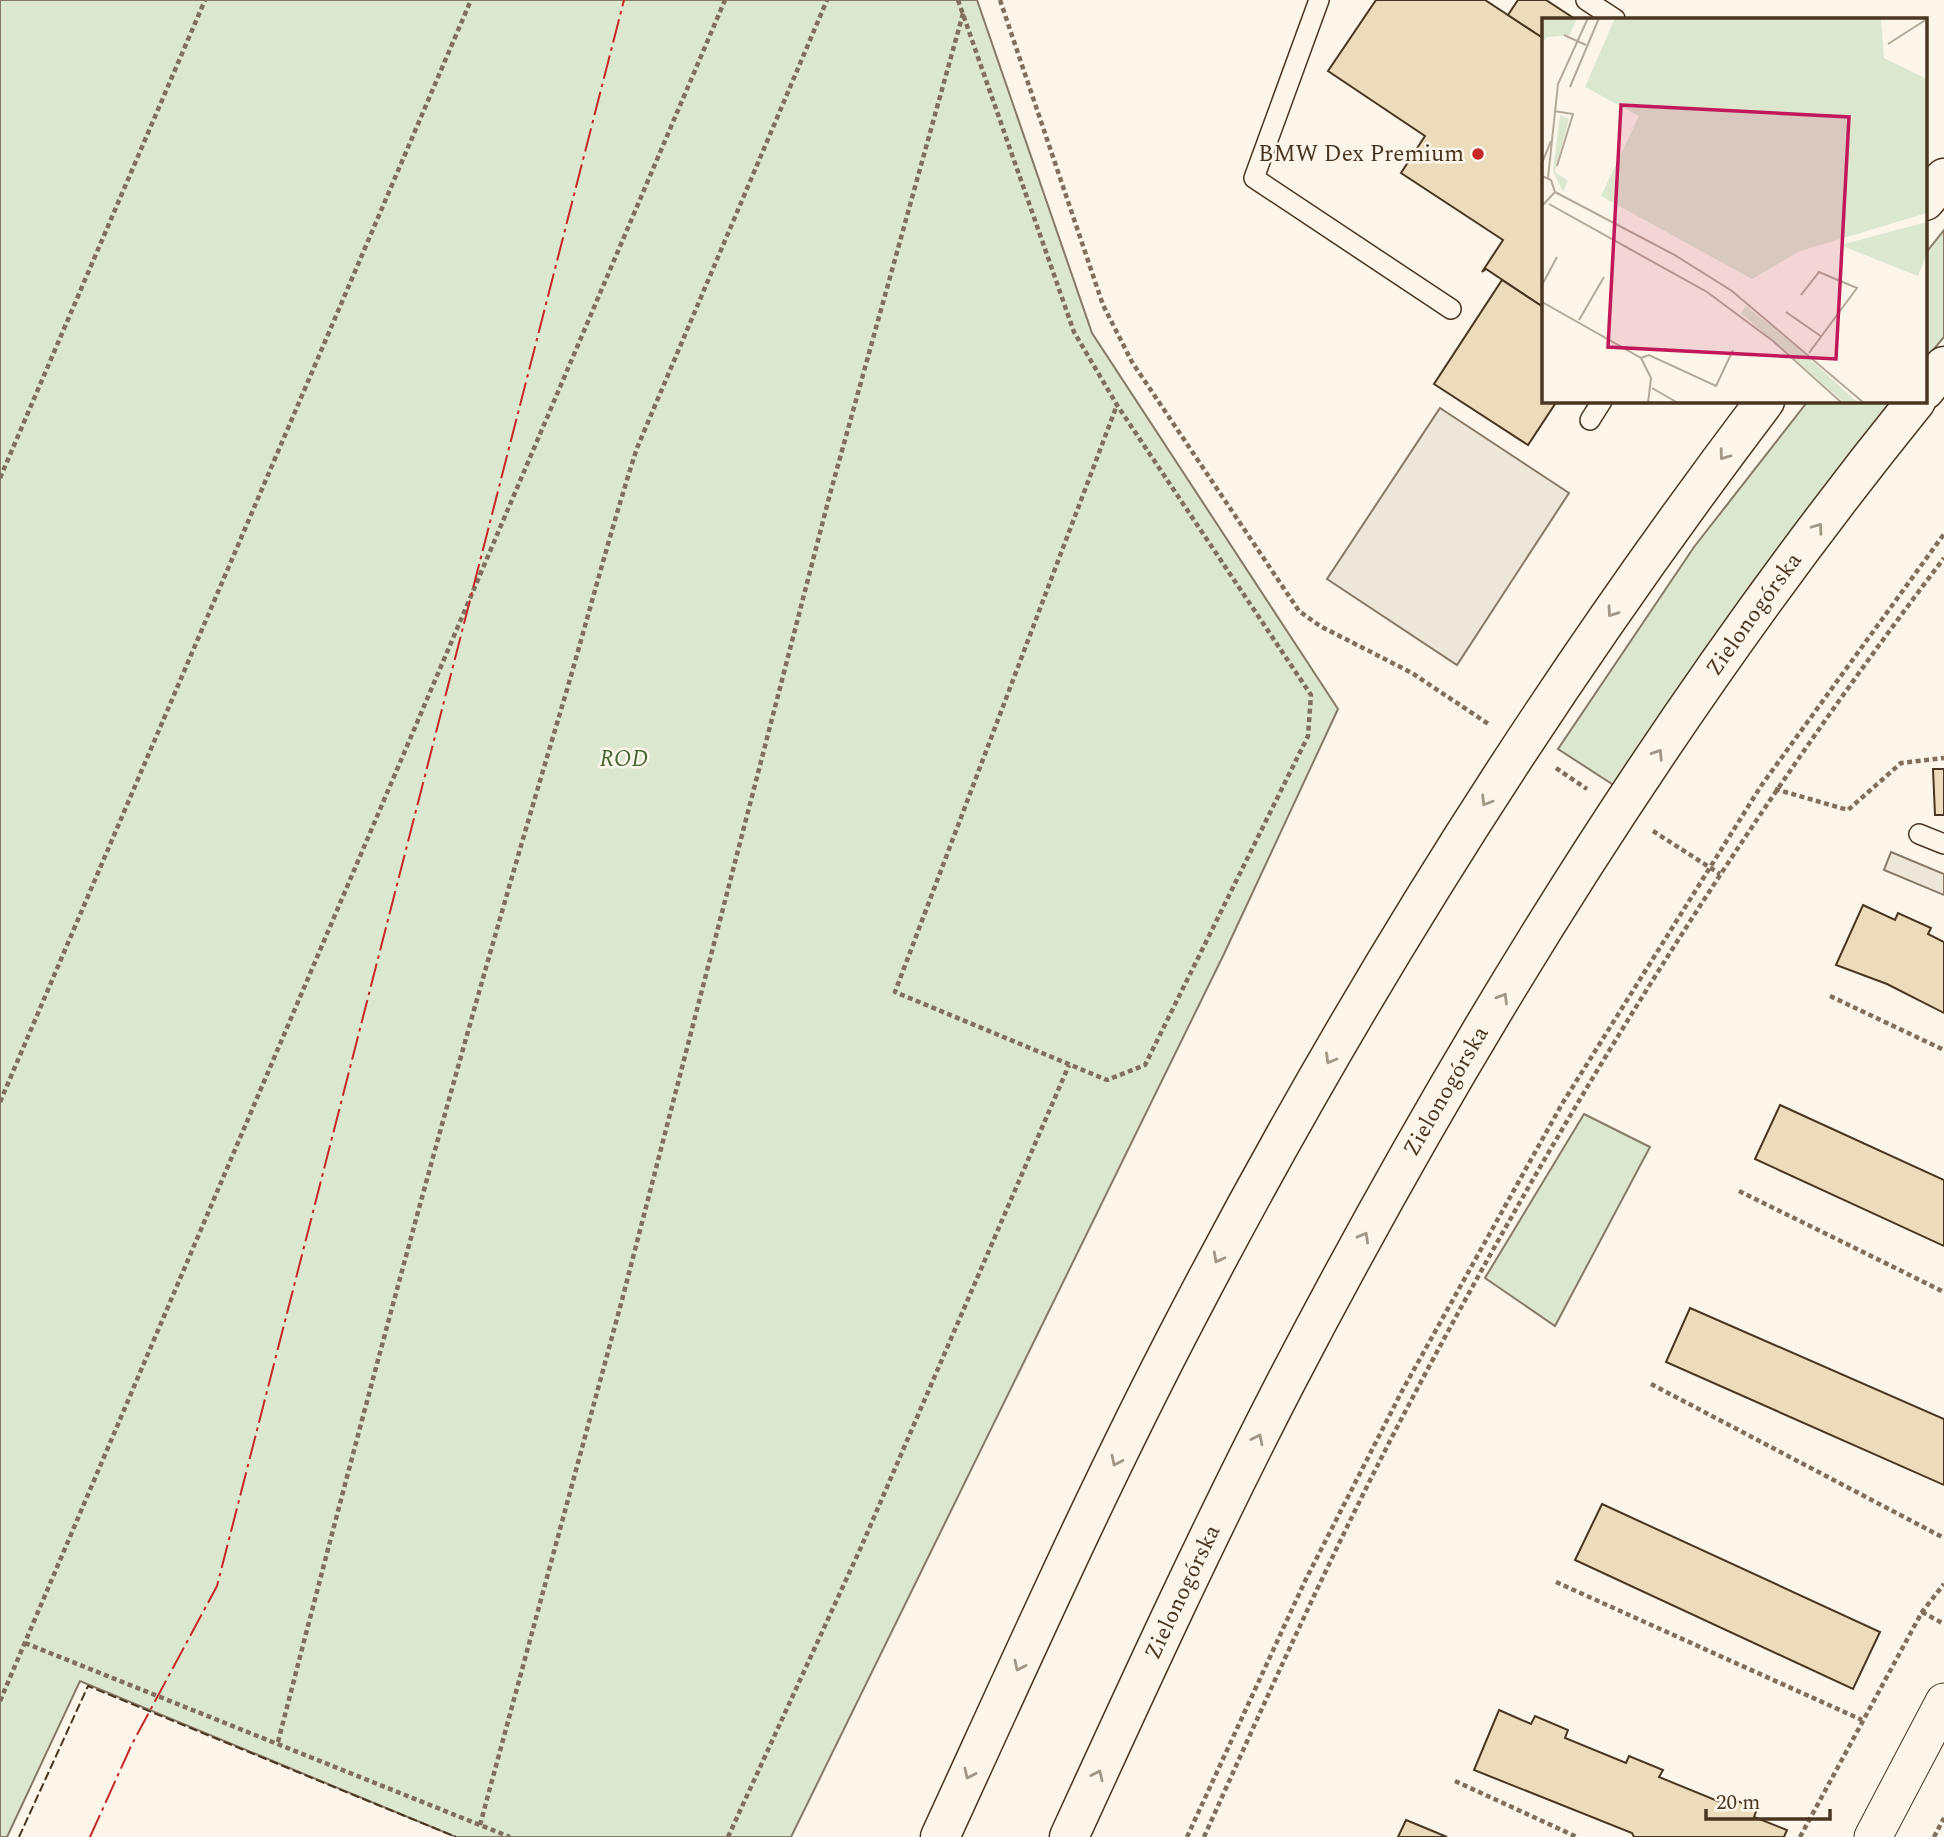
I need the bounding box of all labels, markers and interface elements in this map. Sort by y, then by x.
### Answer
inset map [1542,18,1926,402]
place label: BMW Dex Premium [1258,137,1464,172]
marker: BMW Dex Premium [1470,146,1486,162]
one-way arrow [1720,447,1733,460]
one-way arrow [1810,523,1822,536]
street label: Zielonogórska [1697,545,1811,684]
one-way arrow [1608,604,1621,617]
park label: ROD [600,742,648,777]
one-way arrow [1650,749,1663,762]
one-way arrow [1481,793,1494,806]
one-way arrow [1495,993,1508,1006]
street label: Zielonogórska [1394,1019,1498,1163]
one-way arrow [1325,1052,1338,1065]
one-way arrow [1356,1232,1369,1245]
one-way arrow [1213,1250,1227,1263]
one-way arrow [1249,1434,1263,1446]
one-way arrow [1110,1454,1124,1466]
street label: Zielonogórska [1136,1519,1230,1665]
one-way arrow [1013,1659,1027,1672]
one-way arrow [963,1767,977,1779]
one-way arrow [1090,1770,1104,1782]
scale bar [1706,1778,1830,1822]
text: 20 m [1716,1787,1760,1819]

